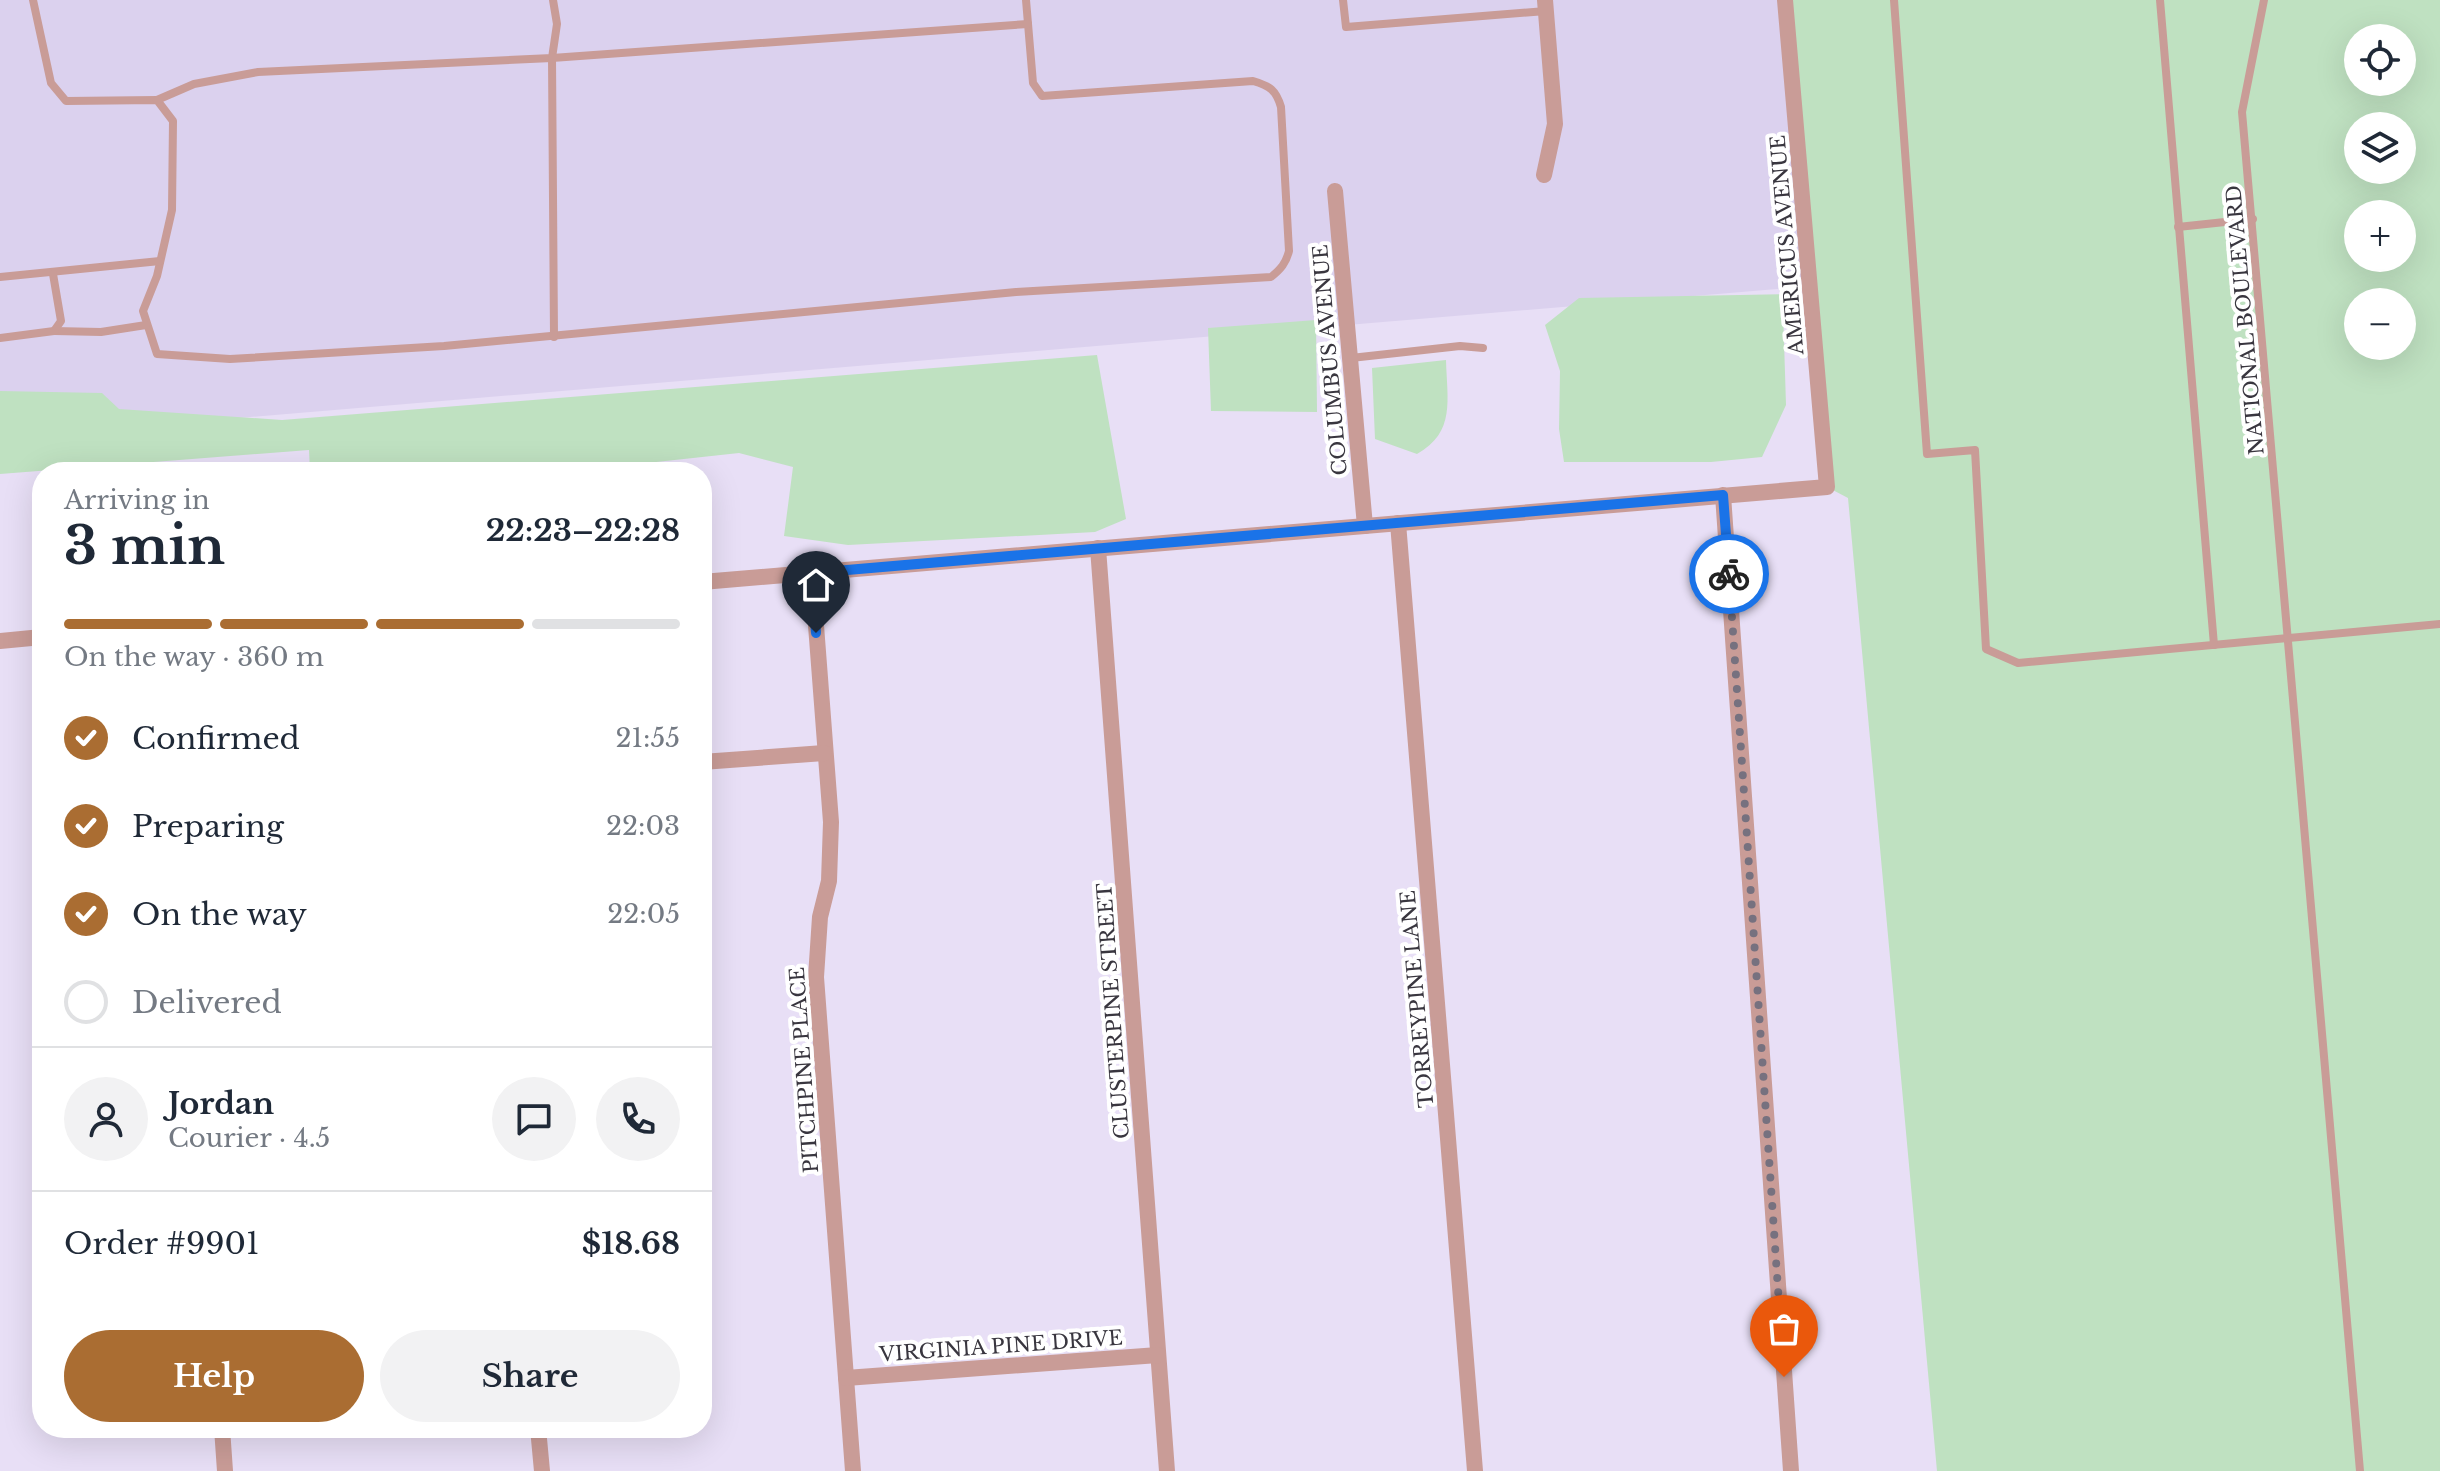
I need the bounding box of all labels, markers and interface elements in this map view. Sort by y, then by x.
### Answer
map controls [2344,24,2416,360]
button: locate [2344,24,2416,96]
button: layers [2344,112,2416,184]
street label: AMERICUS AVENUE [1765,134,1809,357]
street label: NATIONAL BOULEVARD [2221,184,2269,456]
button: + [2344,200,2416,272]
street label: COLUMBUS AVENUE [1308,243,1352,477]
button: − [2344,288,2416,360]
text: Arriving in [64,484,210,516]
text: 22:23–22:28 [486,512,680,549]
text: 3 min [64,514,225,578]
courier [1689,534,1769,614]
pin [782,551,850,633]
icon: bike [1707,552,1751,596]
icon: home [794,563,838,607]
text: On the way · 360 m [64,641,324,673]
icon: check [64,716,108,760]
text: Confirmed [132,720,300,757]
text: 21:55 [615,722,680,754]
icon: check [64,804,108,848]
text: Preparing [132,808,284,845]
text: 22:03 [606,810,680,842]
street label: CLUSTERPINE STREET [1092,882,1134,1140]
street label: TORREYPINE LANE [1396,889,1438,1109]
icon: check [64,892,108,936]
text: On the way [132,896,307,933]
text: 22:05 [607,898,680,930]
street label: PITCHPINE PLACE [785,966,823,1174]
text: Delivered [132,984,282,1021]
button: person [64,1077,148,1161]
button: chat [492,1077,576,1161]
button: phone [596,1077,680,1161]
text: Jordan [168,1085,274,1122]
text: Courier · 4.5 [168,1122,330,1154]
text: Order #9901 [64,1225,259,1262]
text: $18.68 [582,1225,680,1262]
pin [1750,1295,1818,1377]
icon: bag [1762,1307,1806,1351]
street label: VIRGINIA PINE DRIVE [878,1326,1124,1367]
button: Help [64,1330,364,1422]
button: Share [380,1330,680,1422]

